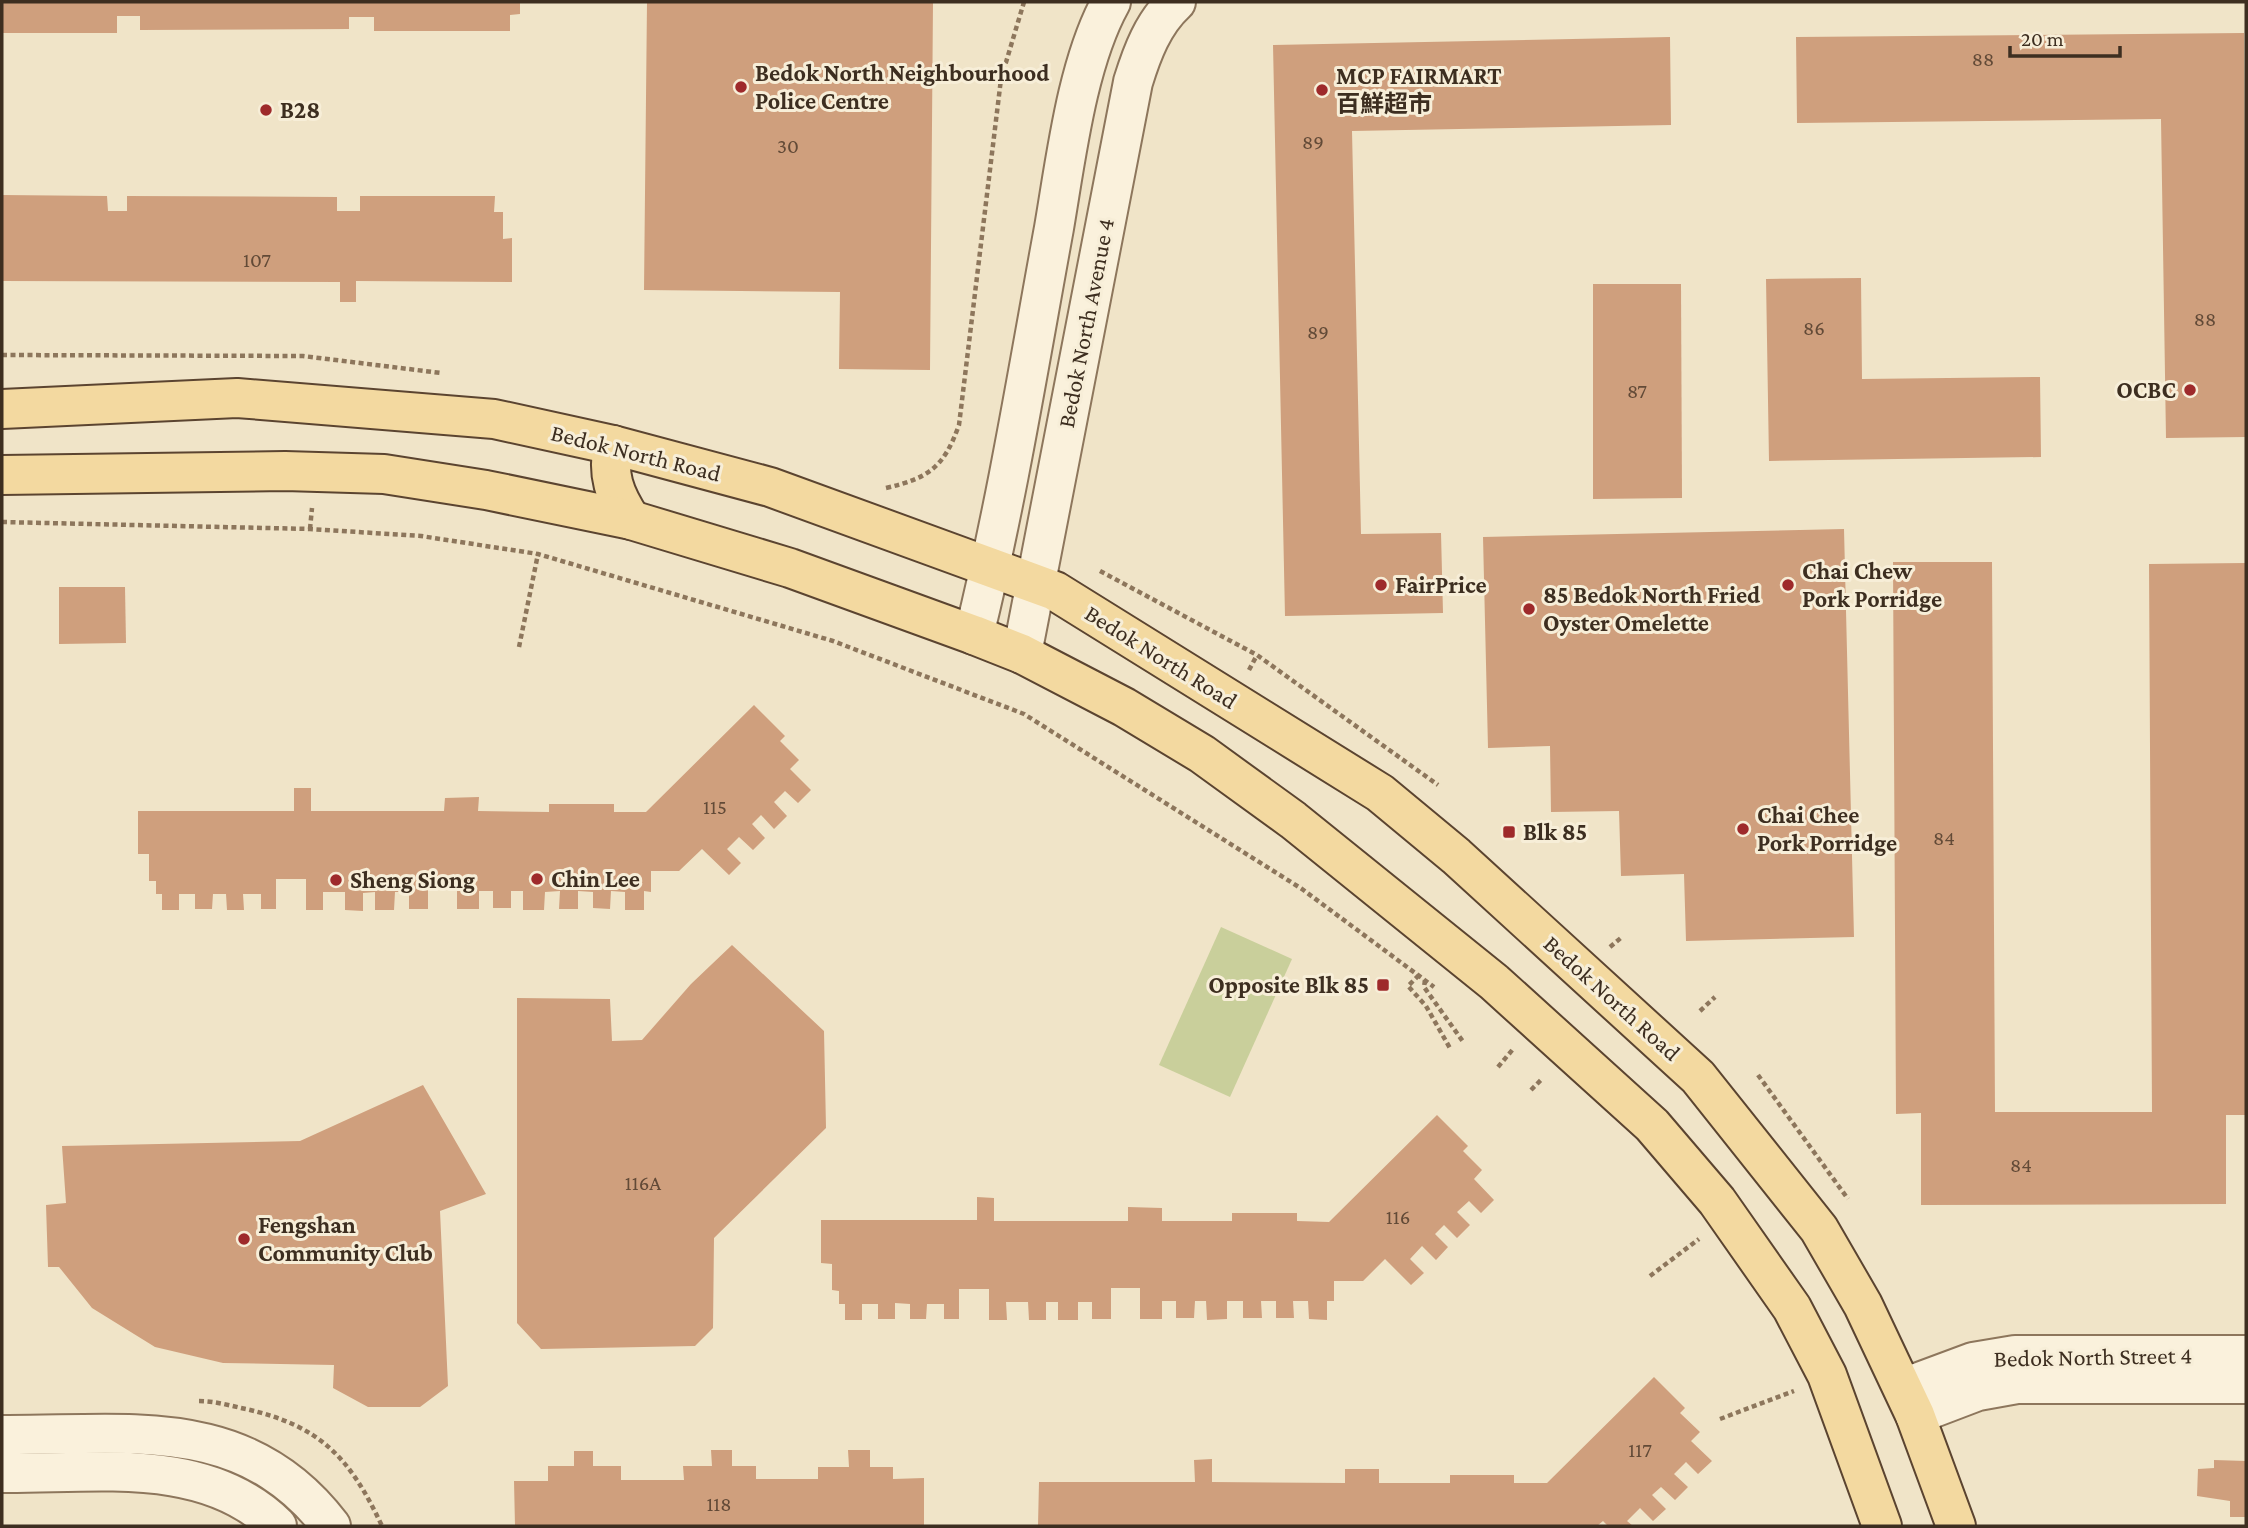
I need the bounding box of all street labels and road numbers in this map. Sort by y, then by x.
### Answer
street label: Bedok North Avenue 4 [1052,216,1119,430]
street label: Bedok North Road [548,418,724,487]
street label: Bedok North Road [1080,599,1243,714]
street label: Bedok North Road [1539,929,1686,1066]
street label: Bedok North Street 4 [1993,1341,2192,1372]

